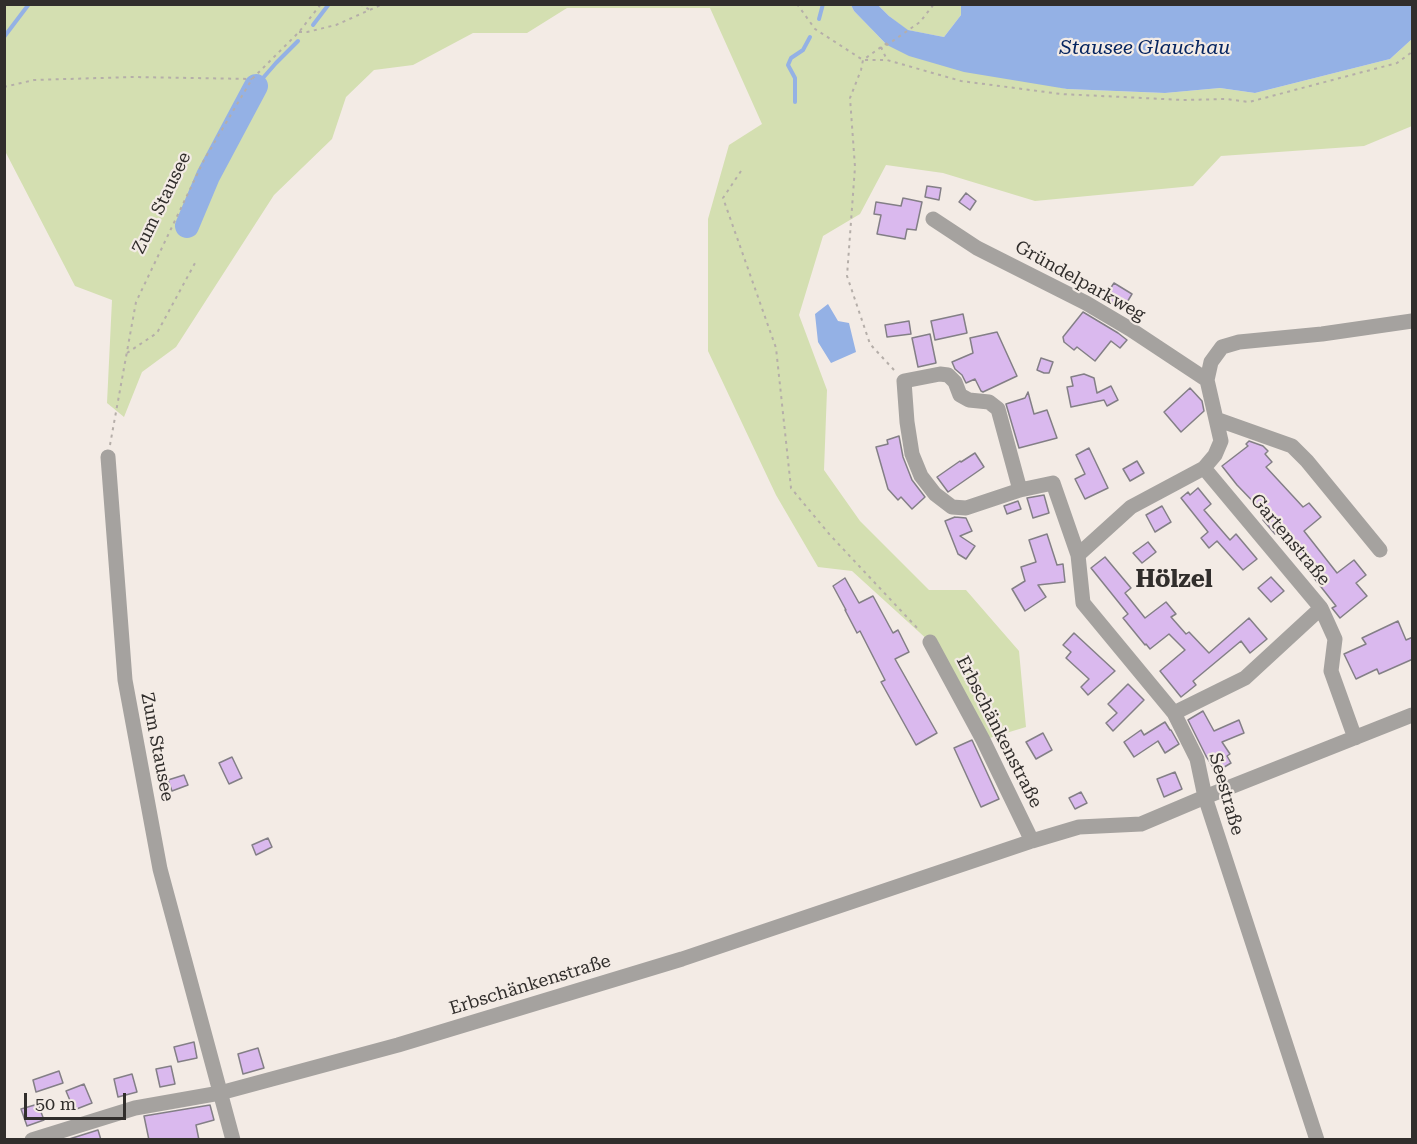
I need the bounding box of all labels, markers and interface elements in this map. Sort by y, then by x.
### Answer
water label: Stausee Glauchau [1060,36,1230,60]
street label: Zum Stausee [128,149,196,257]
street label: Gründelparkweg [1011,236,1149,326]
street label: Gartenstraße [1245,490,1335,590]
district label: Hölzel [1135,566,1213,594]
street label: Erbschänkenstraße [951,652,1047,812]
street label: Zum Stausee [136,691,178,803]
street label: Seestraße [1204,750,1248,838]
street label: Erbschänkenstraße [447,950,613,1020]
scale bar [27,1081,129,1119]
text: 50 m [35,1093,76,1114]

